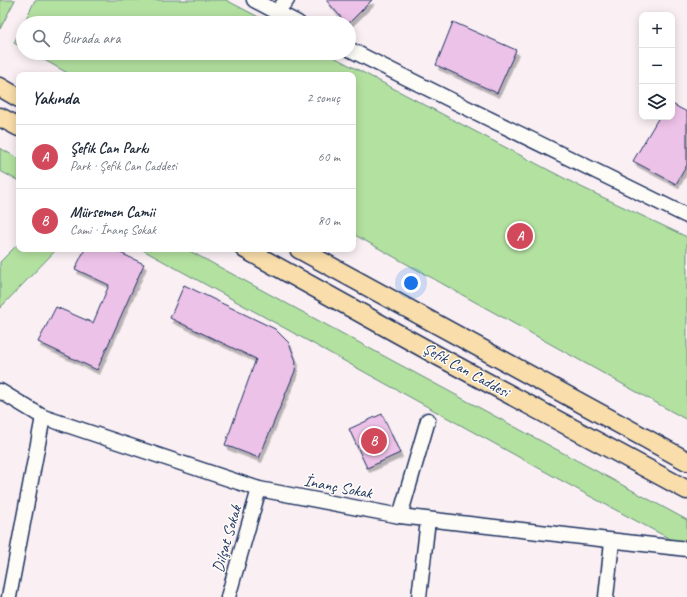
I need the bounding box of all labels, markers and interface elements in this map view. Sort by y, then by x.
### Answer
map controls [639,12,675,120]
button: + [639,12,675,48]
search box [16,16,356,60]
icon: search [30,27,52,49]
text: Burada ara [62,29,120,48]
button: − [639,48,675,84]
button: layers [639,84,675,120]
text: Yakında [32,88,79,109]
text: 2 sonuç [307,90,340,106]
text: Şefik Can Parkı [70,139,149,158]
text: A [42,149,48,165]
text: 60 m [318,149,340,165]
text: Park · Şefik Can Caddesi [70,158,177,174]
text: Mürsemen Camii [70,203,155,222]
text: B [42,213,48,229]
text: 80 m [318,213,340,229]
pin: A [507,221,533,251]
text: Cami · İnanç Sokak [70,222,156,238]
your location [401,273,421,293]
street label: Şefik Can Caddesi [419,338,514,403]
pin: B [361,426,387,456]
street label: İnanç Sokak [302,471,375,504]
street label: Dilşat Sokak [208,502,246,575]

